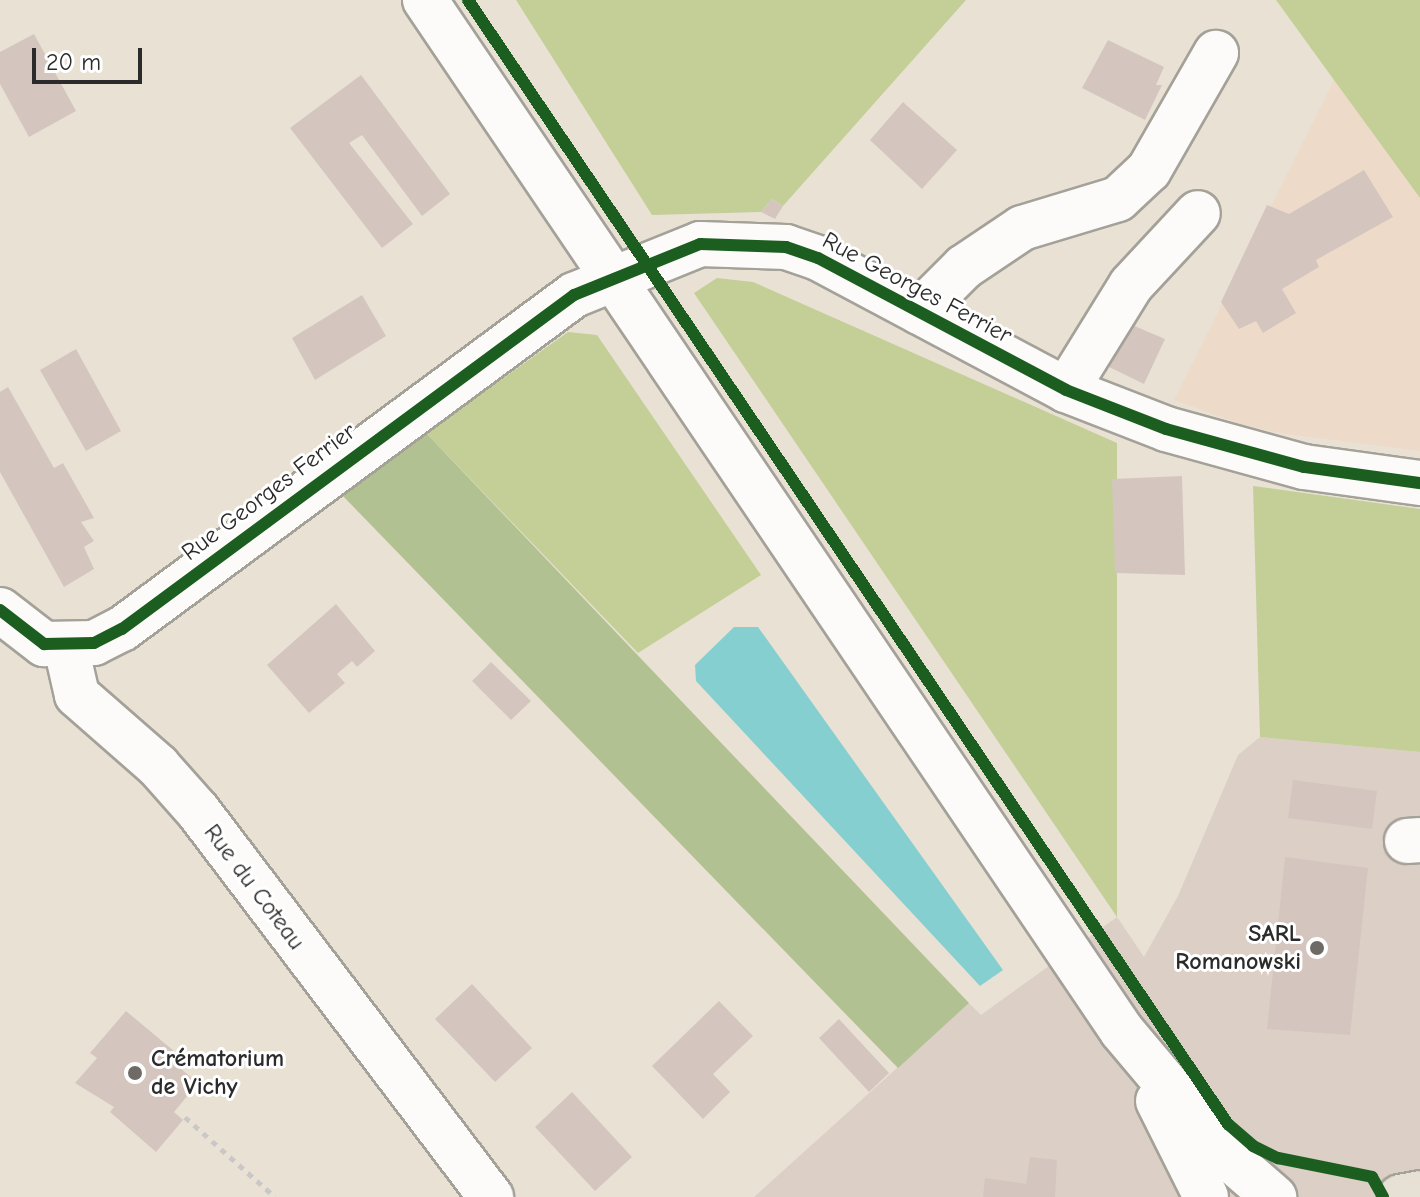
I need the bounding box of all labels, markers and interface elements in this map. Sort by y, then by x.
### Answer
scale bar [36,32,146,82]
text: 20 m [46,48,101,76]
street label: Rue Georges Ferrier [817,226,1017,350]
street label: Rue Georges Ferrier [176,417,362,567]
street label: Rue du Coteau [197,819,311,955]
place label: SARL Romanowski [1175,920,1301,976]
marker: SARL Romanowski [1308,939,1326,957]
place label: Crématorium de Vichy [151,1045,284,1101]
marker: Crématorium de Vichy [126,1064,144,1082]

